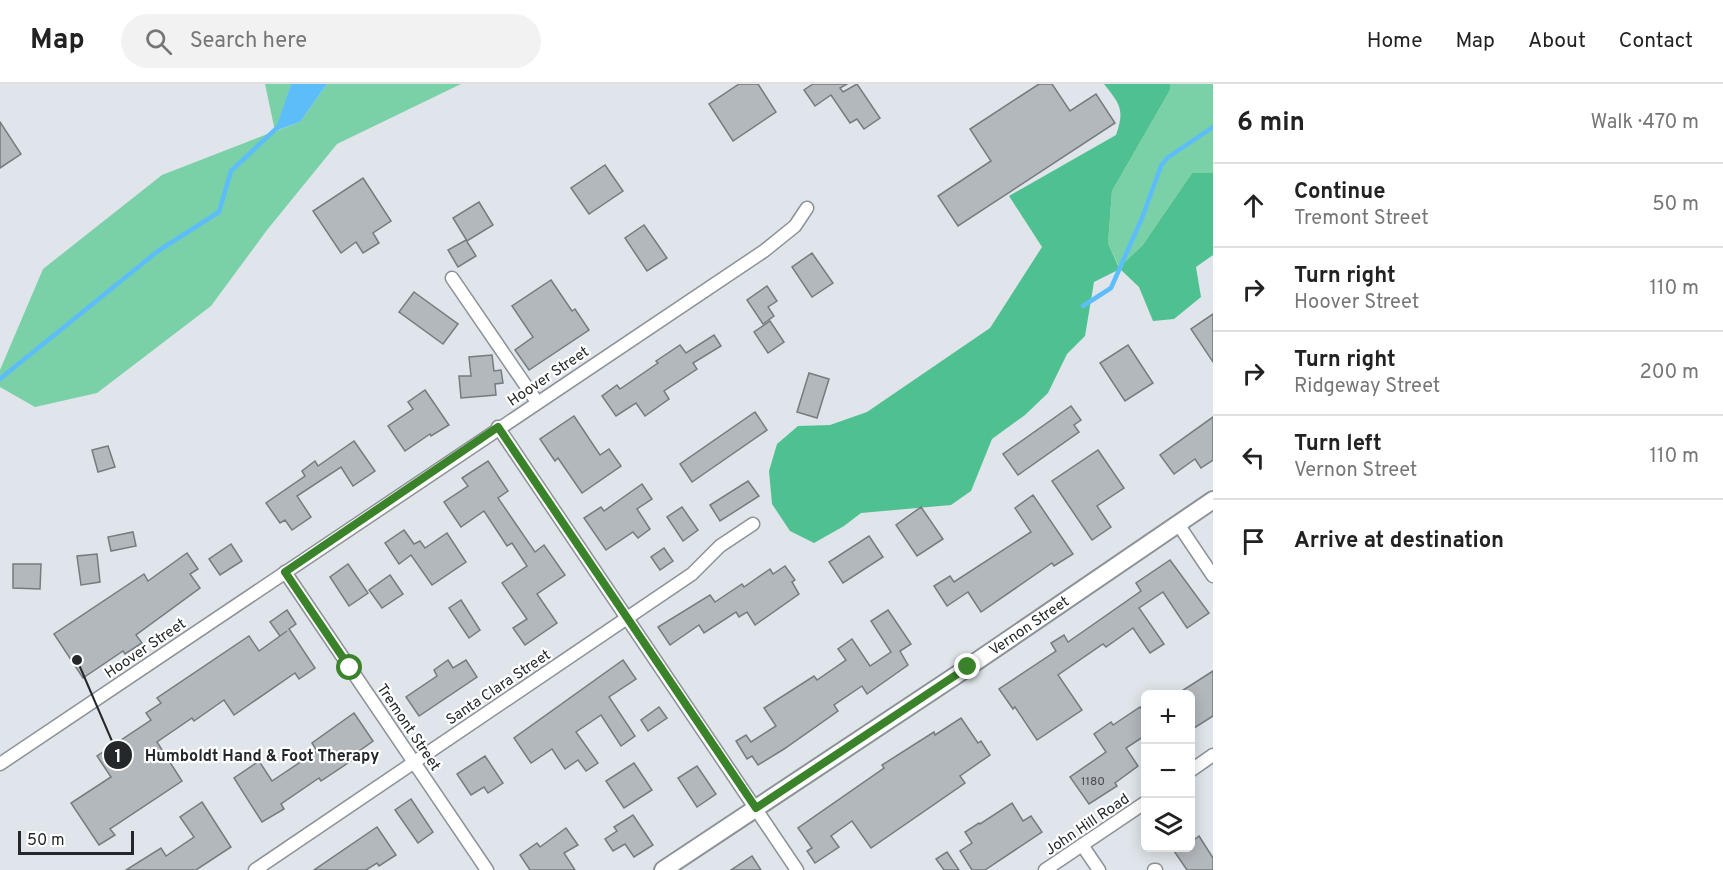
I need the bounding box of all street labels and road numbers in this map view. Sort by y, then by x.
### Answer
street label: Hoover Street [505,343,593,411]
street label: Vernon Street [986,593,1073,661]
street label: Hoover Street [102,615,190,683]
street label: Santa Clara Street [443,646,555,730]
street label: Tremont Street [372,681,444,775]
street label: John Hill Road [1042,790,1134,860]

